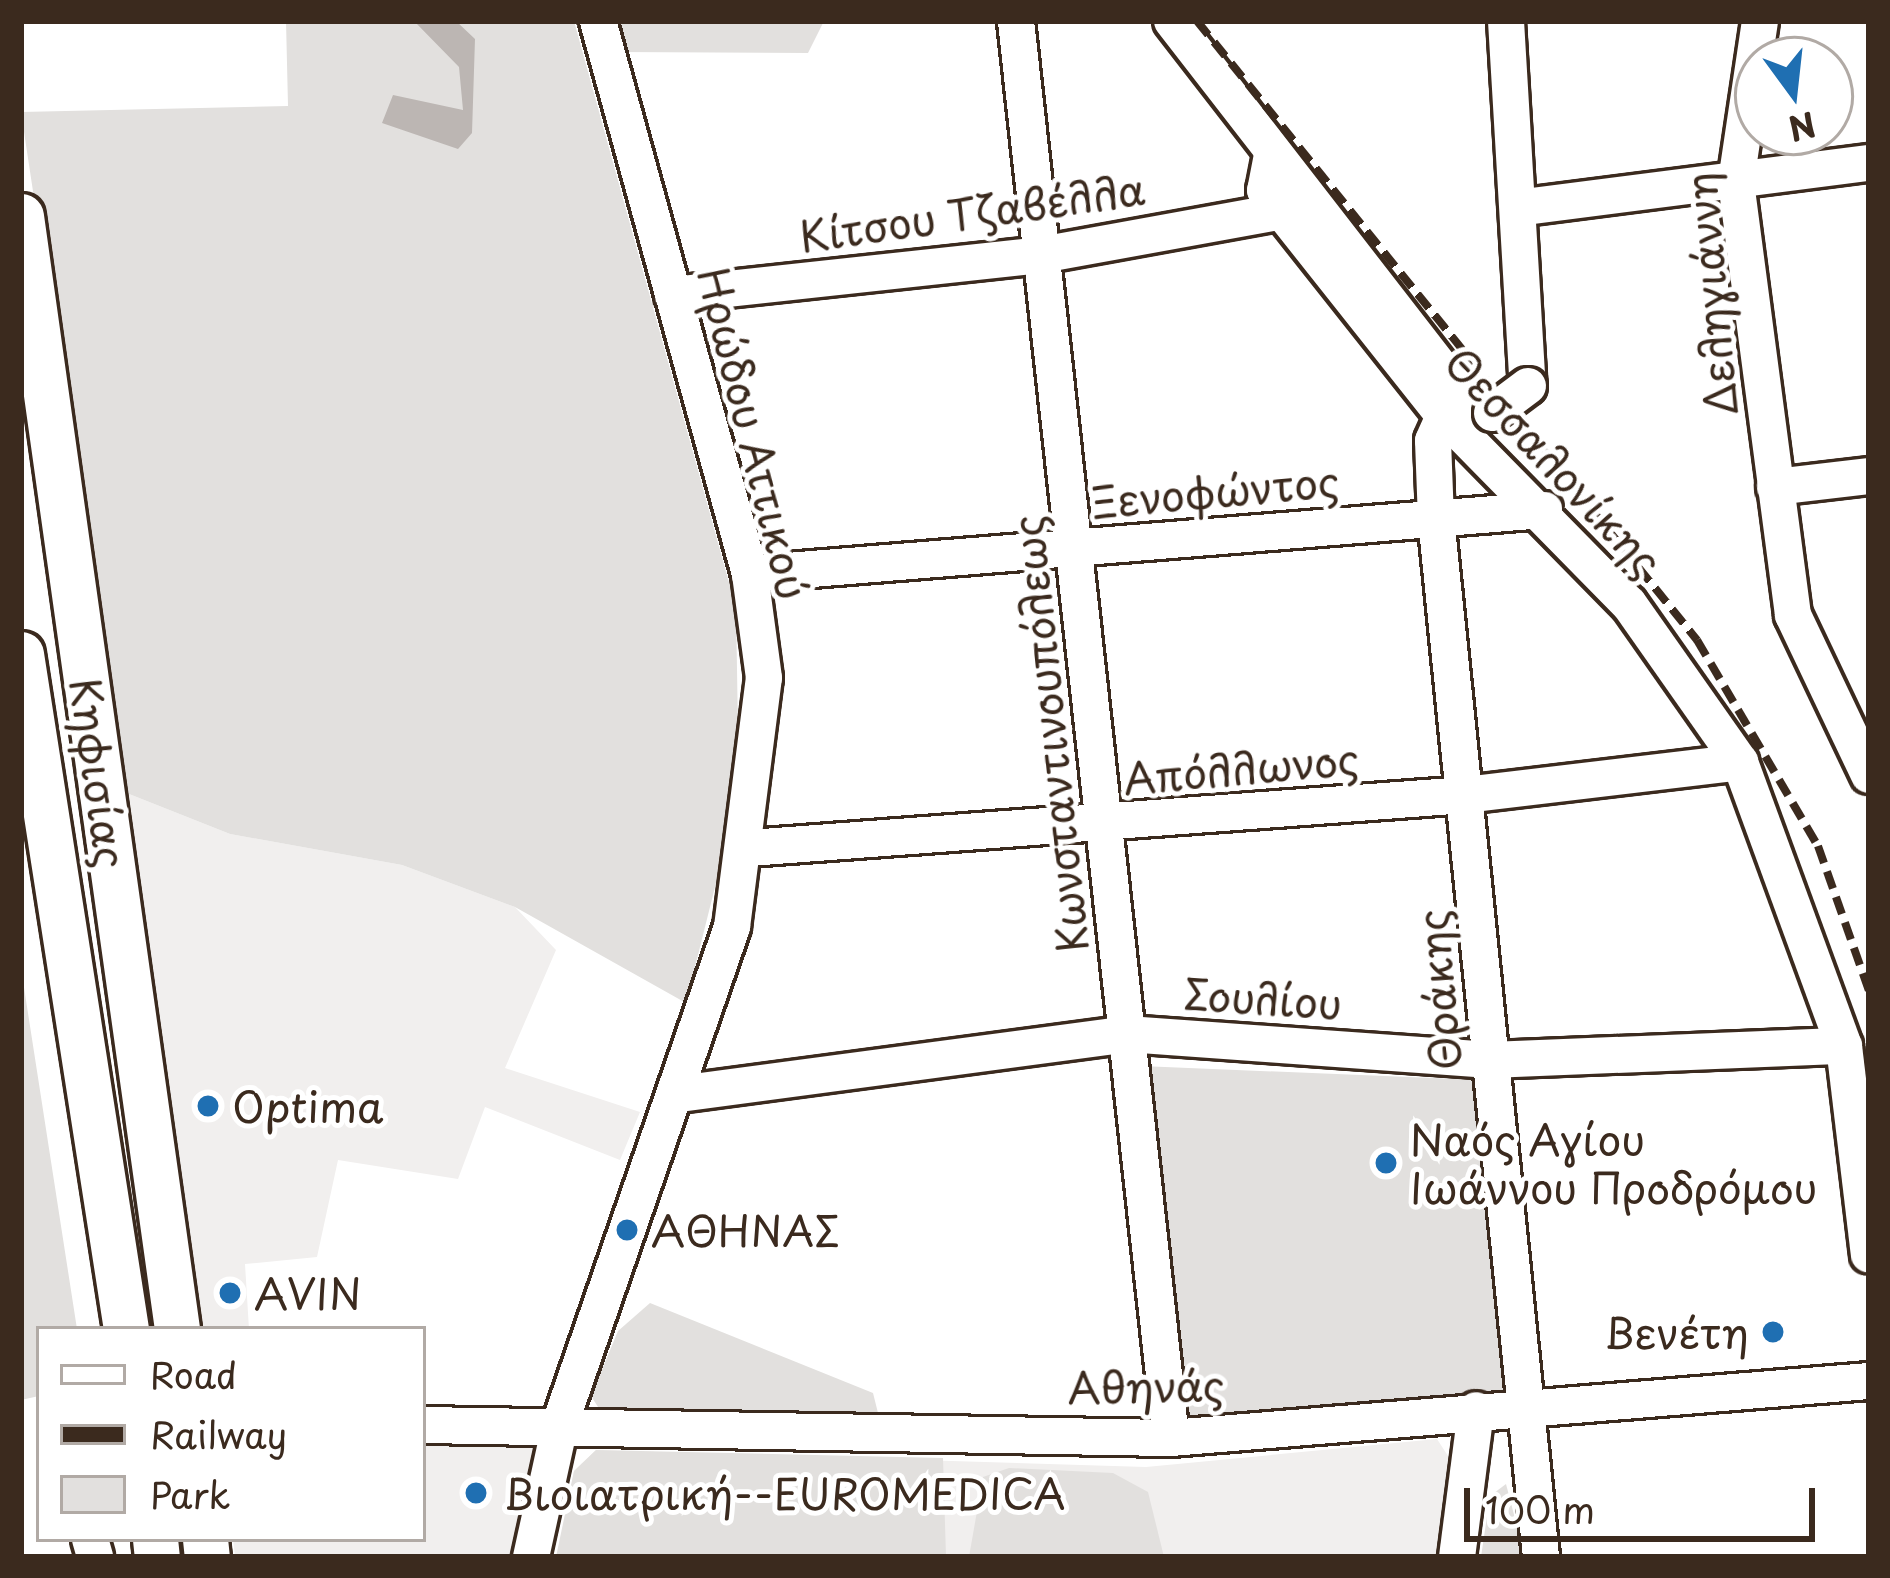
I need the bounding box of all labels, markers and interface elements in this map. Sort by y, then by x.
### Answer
north arrow [1734,36,1854,156]
text: N [1783,100,1822,155]
street label: Κίτσου Τζαβέλλα [795,163,1149,261]
street label: Δεληγιάννη [1674,170,1746,418]
street label: Ηρώδου Αττικού [688,261,820,605]
street label: Θεσσαλονίκης [1435,336,1673,586]
street label: Ξενοφώντος [1089,455,1341,527]
street label: Κωνσταντινουπόλεως [1001,513,1097,955]
street label: Κηφισίας [61,675,137,871]
street label: Απόλλωνος [1121,733,1361,803]
street label: Θράκης [1406,907,1470,1073]
street label: Σουλίου [1182,967,1344,1029]
place label: Optima [232,1081,383,1131]
marker: Optima [195,1093,221,1119]
place label: Ναός Αγίου Ιωάννου Προδρόμου [1410,1114,1819,1212]
marker: Ναός Αγίου Ιωάννου Προδρόμου [1373,1150,1399,1176]
place label: ΑΘΗΝΑΣ [651,1205,840,1255]
marker: ΑΘΗΝΑΣ [614,1217,640,1243]
place label: AVIN [254,1268,362,1318]
marker: AVIN [217,1280,243,1306]
place label: Βενέτη [1604,1307,1749,1357]
marker: Βενέτη [1760,1319,1786,1345]
legend [36,1326,426,1542]
text: Road [150,1347,237,1401]
street label: Αθηνάς [1067,1359,1225,1413]
text: Railway [150,1407,287,1461]
scale bar [1470,1464,1821,1538]
text: Park [150,1467,230,1521]
place label: Βιοιατρική--EUROMEDICA [503,1468,1066,1518]
marker: Βιοιατρική--EUROMEDICA [460,1477,492,1509]
text: 100 m [1485,1482,1595,1536]

